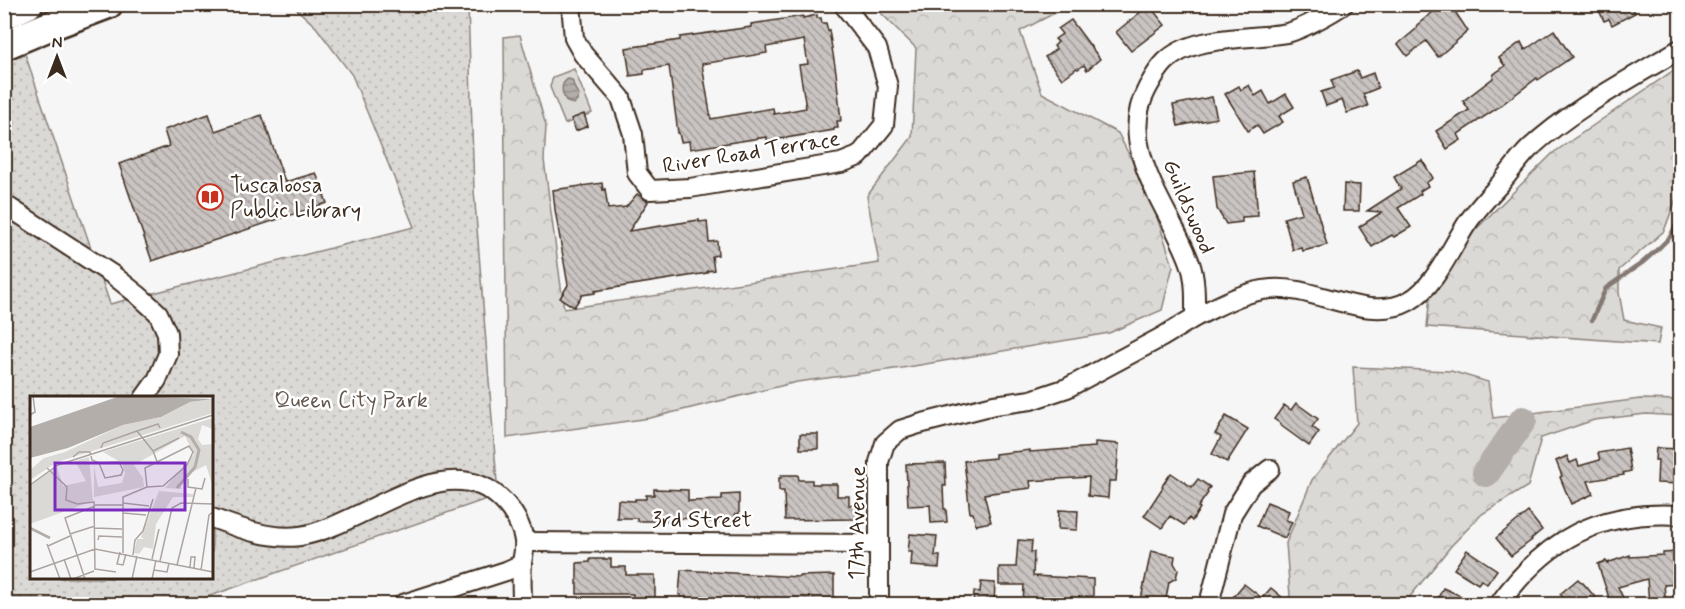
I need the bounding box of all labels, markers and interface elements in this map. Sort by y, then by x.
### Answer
north arrow [27,27,87,87]
text: N [52,33,62,54]
street label: River Road Terrace [661,125,842,181]
street label: Guildswood [1156,155,1221,258]
place label: Tuscaloosa Public Library [230,172,361,225]
library icon: Tuscaloosa Public Library [195,182,225,212]
park label: Queen City Park [274,387,428,415]
inset map [30,396,213,579]
street label: 17th Avenue [843,465,873,580]
street label: 3rd Street [652,507,752,535]

